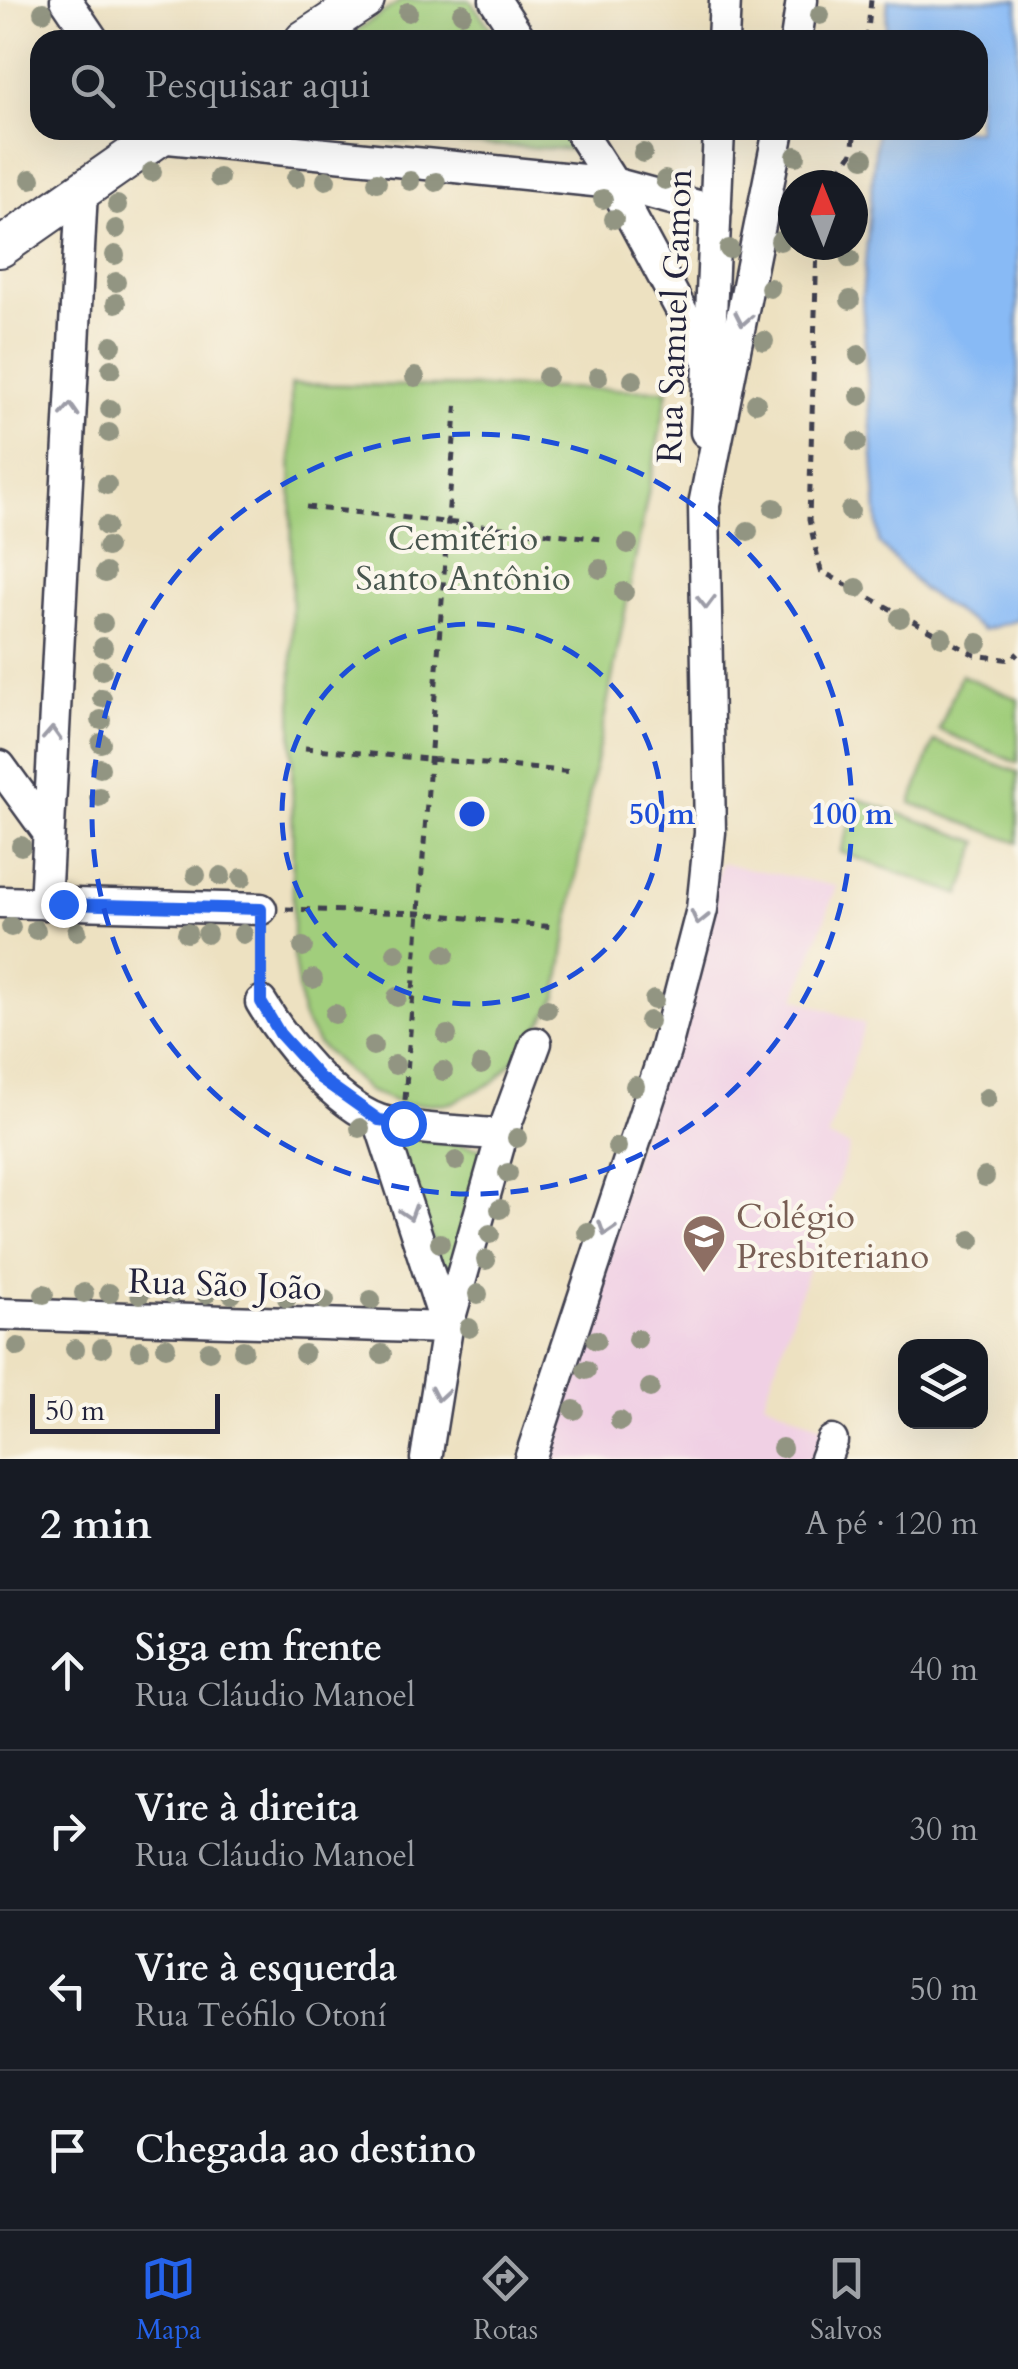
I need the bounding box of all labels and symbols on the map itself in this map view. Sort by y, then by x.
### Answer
street label: Rua Samuel Gamon [646,168,704,464]
north arrow [778,170,868,260]
one-way arrow [733,311,754,328]
one-way arrow [59,401,80,417]
park label: Cemitério Santo Antônio [355,515,571,603]
one-way arrow [695,595,716,611]
one-way arrow [41,726,62,742]
text: 50 m [629,794,696,835]
text: 100 m [811,794,893,835]
centre of rings [454,796,490,832]
route end [41,882,87,928]
one-way arrow [690,909,711,926]
route start [381,1101,427,1147]
place label: Colégio Presbiteriano [736,1193,929,1281]
one-way arrow [397,1203,418,1220]
school or university icon: Colégio Presbiteriano [681,1213,727,1274]
one-way arrow [597,1220,617,1237]
street label: Rua São João [127,1258,323,1312]
one-way arrow [429,1386,450,1402]
scale bar [30,1389,220,1434]

